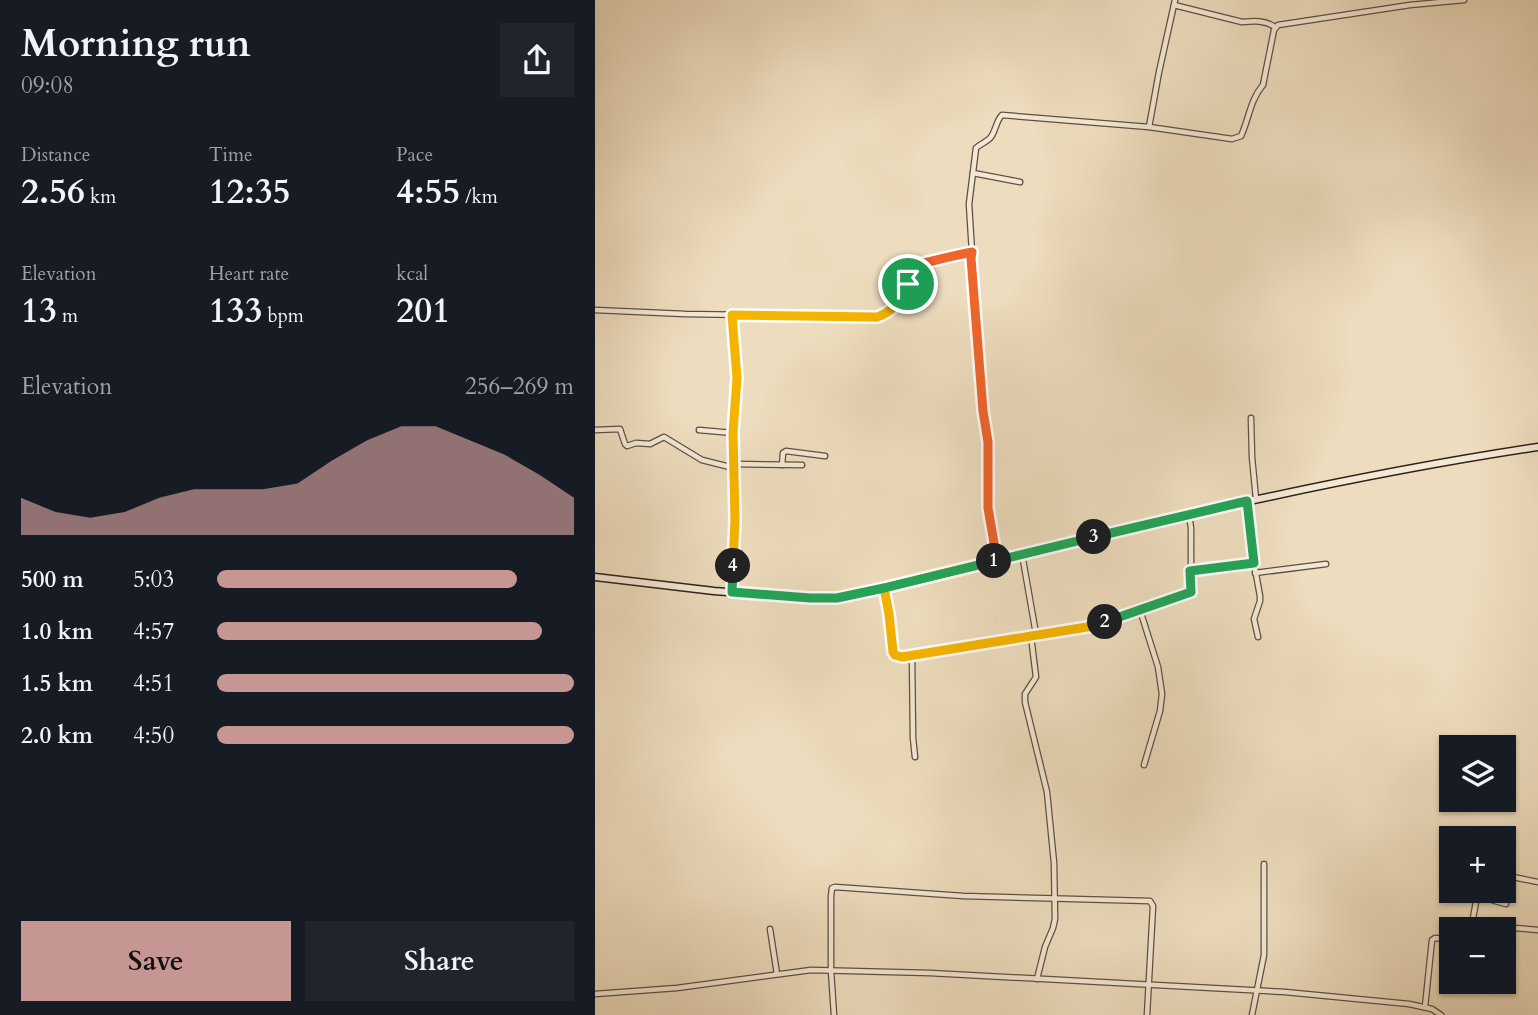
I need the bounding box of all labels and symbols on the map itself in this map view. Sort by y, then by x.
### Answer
pin [878,254,938,314]
pin: 3 [1077,520,1111,554]
pin: 1 [977,544,1011,578]
pin: 4 [715,548,751,584]
pin: 2 [1087,604,1123,640]

